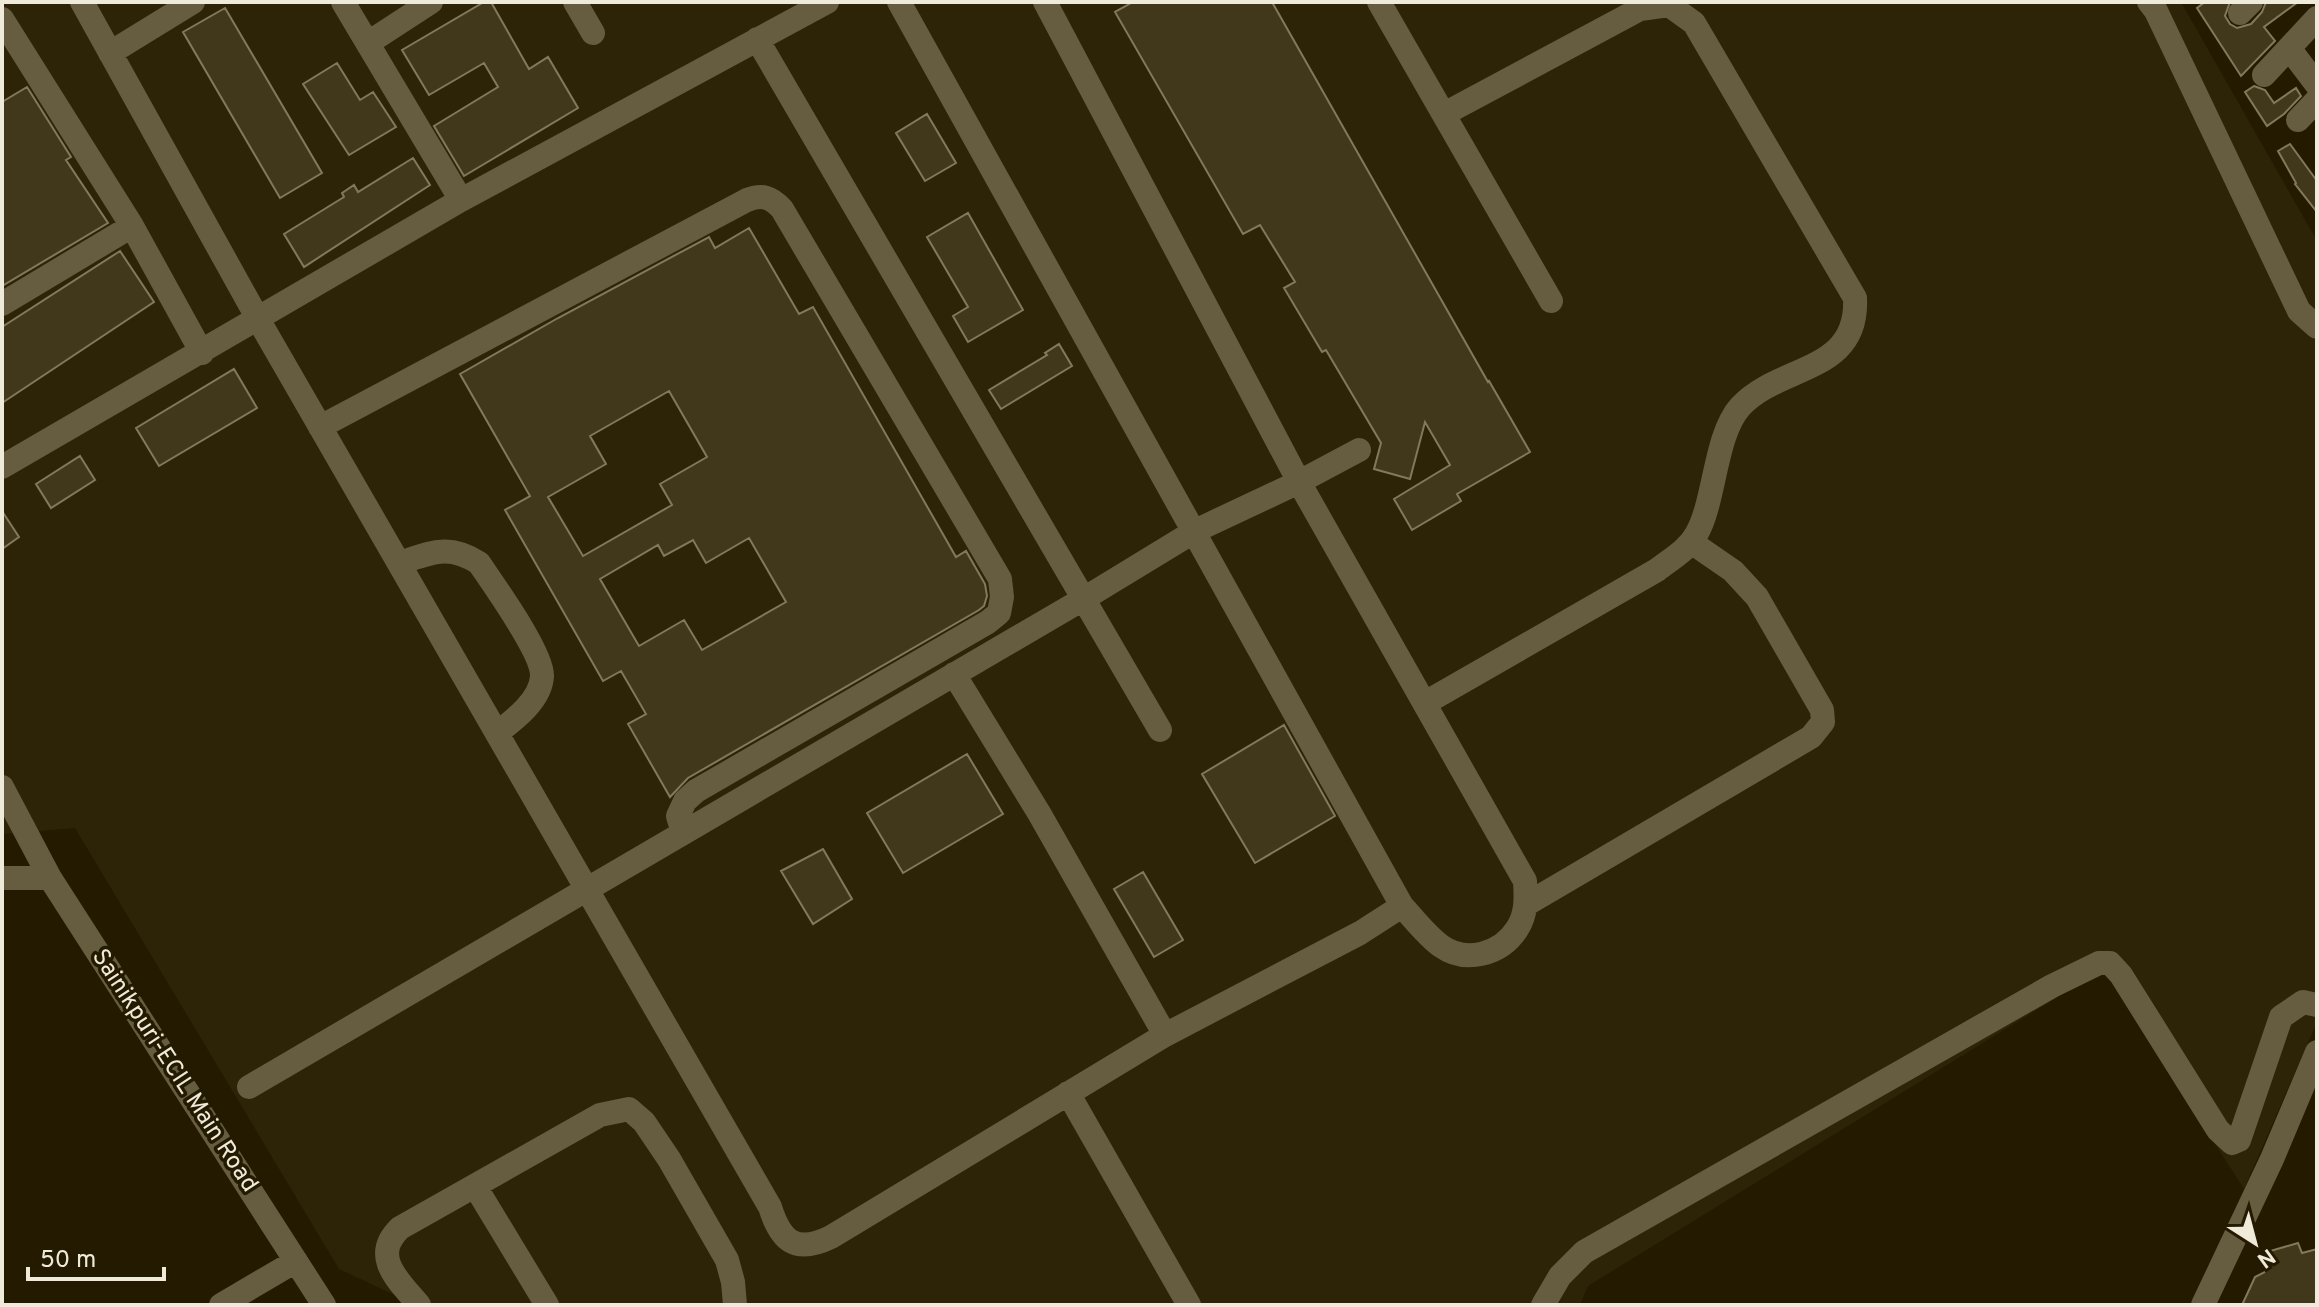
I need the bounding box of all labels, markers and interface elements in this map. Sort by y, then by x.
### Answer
street label: Sainikpuri-ECIL Main Road [84,944,264,1198]
north arrow [2215,1203,2295,1283]
scale bar [28,1231,164,1281]
text: N [2251,1242,2280,1273]
text: 50 m [40,1246,96,1276]

